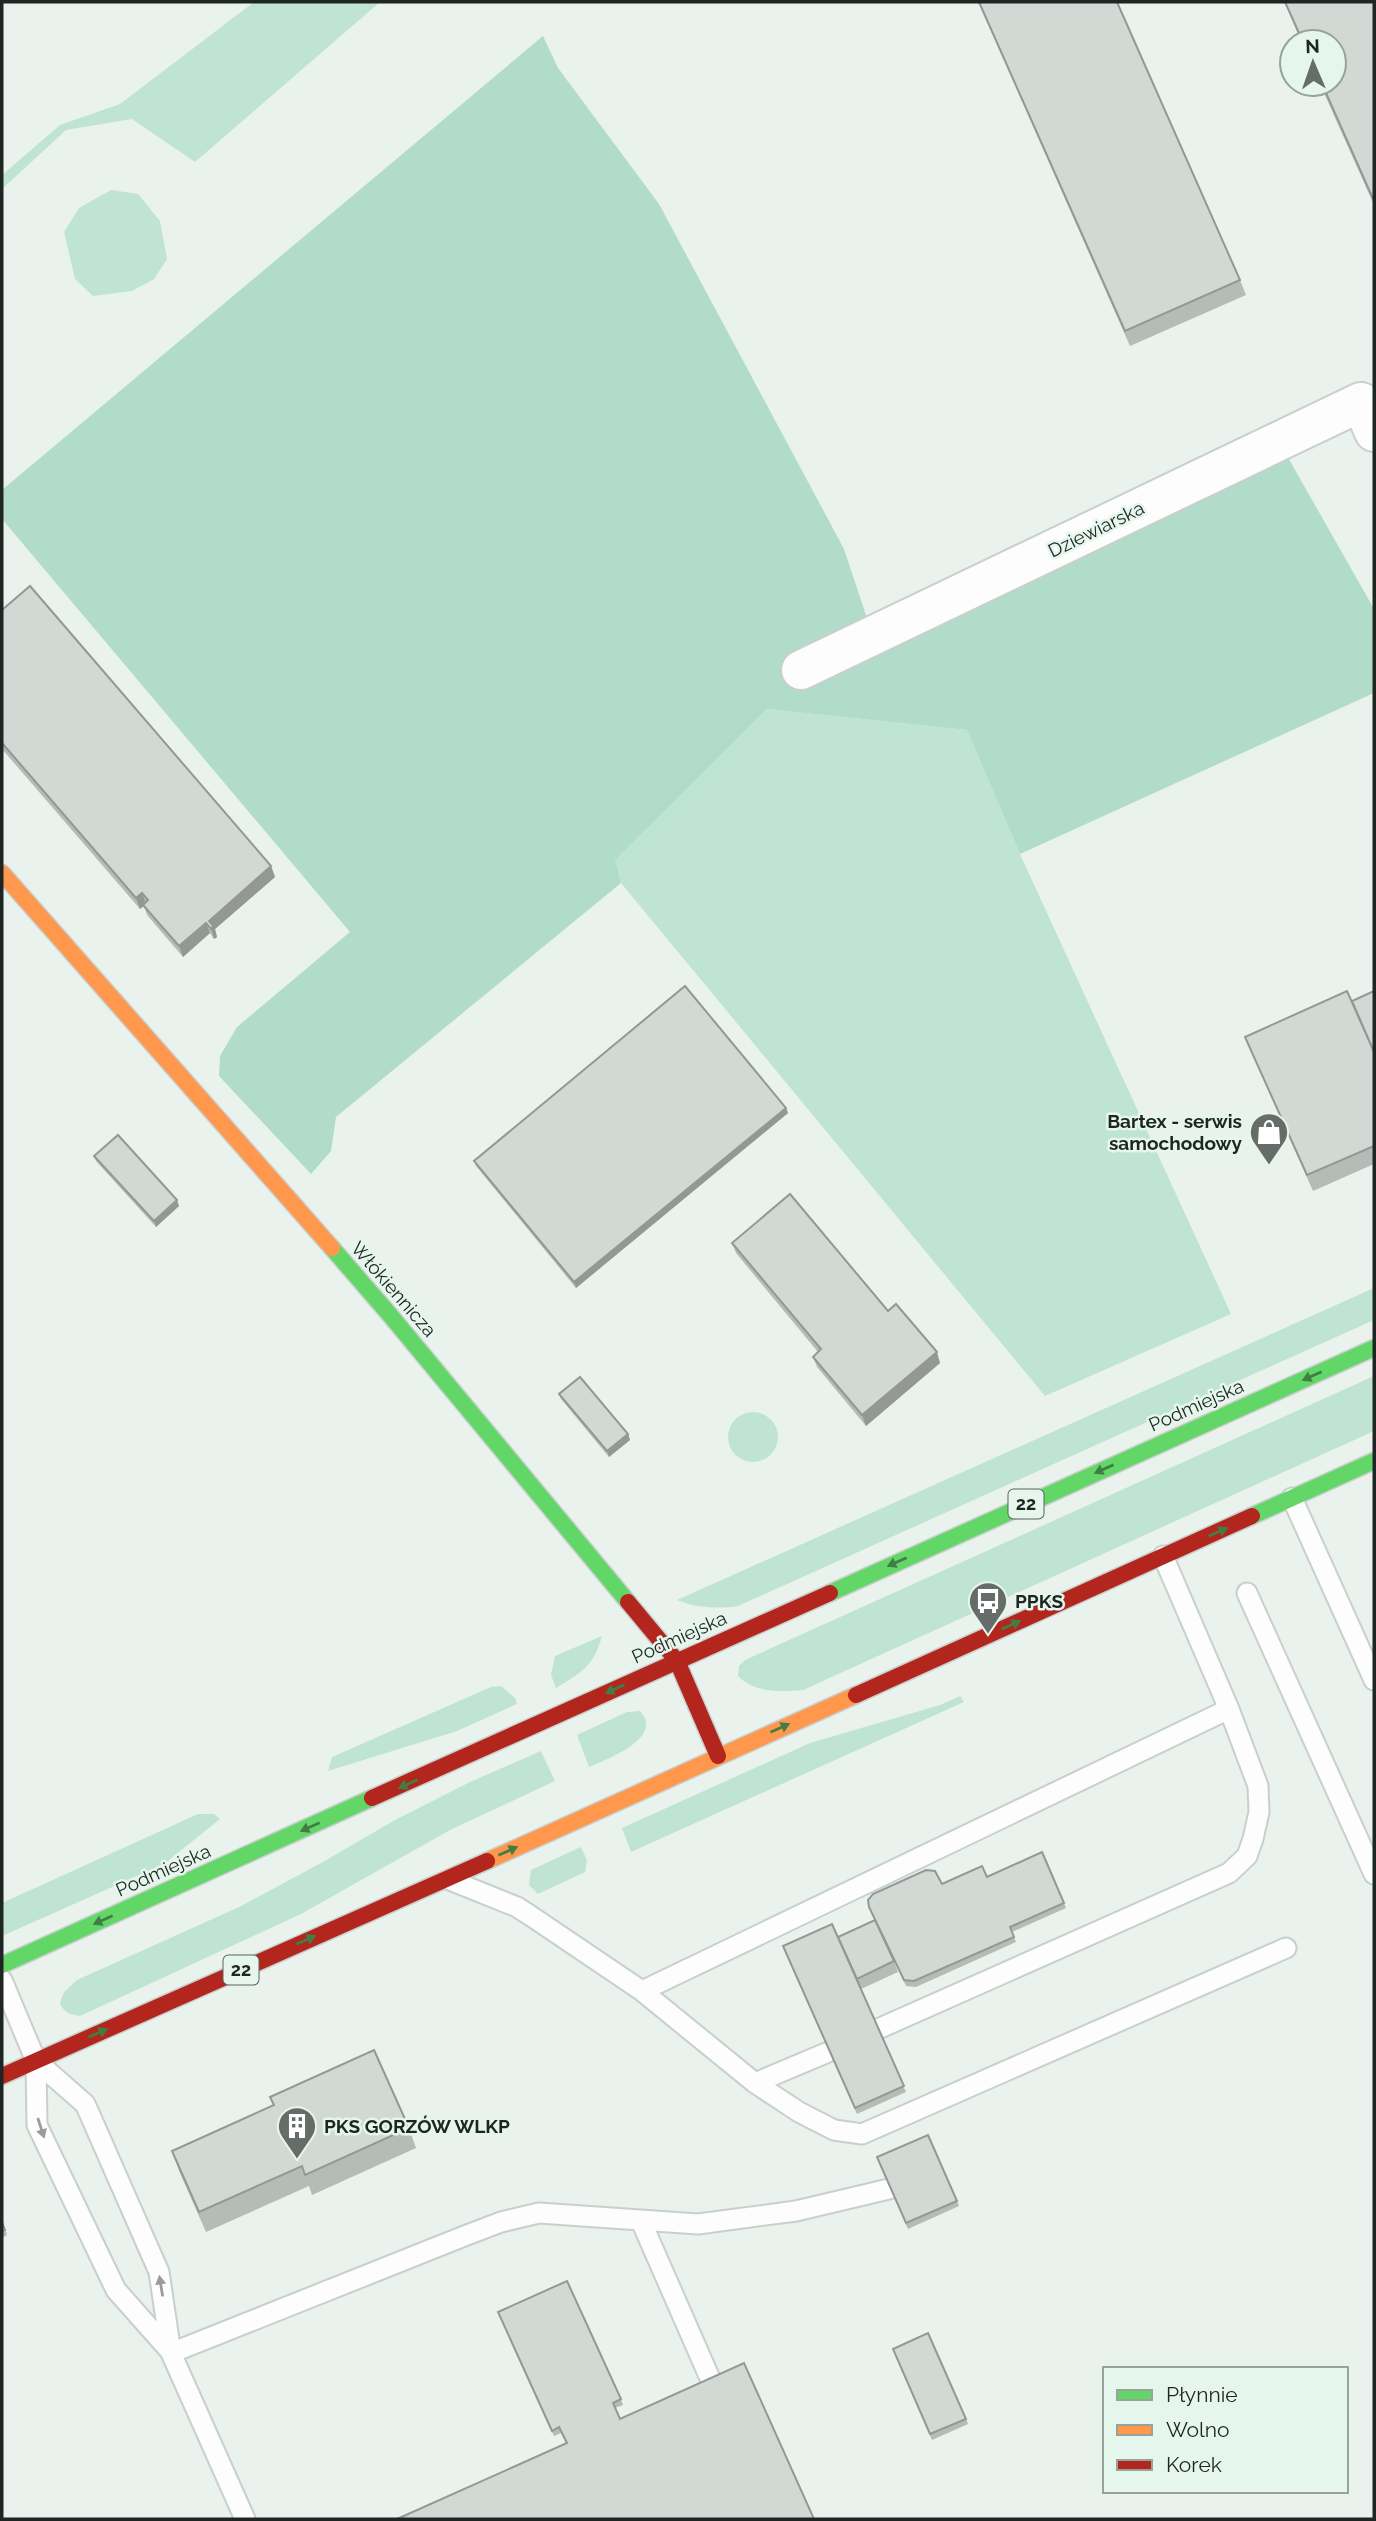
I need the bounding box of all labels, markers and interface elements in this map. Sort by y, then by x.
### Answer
north arrow [1278,28,1348,98]
text: N [1305,35,1320,57]
street label: Dziewiarska [1044,496,1148,562]
place label: Bartex - serwis samochodowy [1107,1110,1243,1154]
shop icon: Bartex - serwis samochodowy [1248,1111,1290,1166]
street label: Włókiennicza [347,1237,441,1341]
one-way arrow [1302,1370,1322,1382]
street label: Podmiejska [1145,1374,1247,1436]
one-way arrow [1094,1464,1115,1475]
road number: 22 [1009,1490,1044,1518]
one-way arrow [1208,1526,1228,1538]
one-way arrow [887,1556,907,1568]
bus stop icon: PPKS [967,1580,1009,1635]
place label: PPKS [1015,1590,1063,1612]
street label: Podmiejska [628,1606,730,1668]
one-way arrow [1000,1619,1021,1630]
one-way arrow [605,1683,625,1695]
one-way arrow [770,1722,791,1733]
one-way arrow [398,1778,418,1789]
one-way arrow [300,1821,320,1833]
street label: Podmiejska [112,1839,214,1901]
one-way arrow [498,1845,518,1857]
one-way arrow [92,1915,113,1926]
one-way arrow [296,1934,316,1946]
road number: 22 [224,1956,258,1984]
one-way arrow [88,2027,109,2038]
building icon: PKS GORZÓW WLKP [276,2105,318,2160]
place label: PKS GORZÓW WLKP [324,2115,510,2137]
one-way arrow [36,2118,46,2139]
one-way arrow [155,2274,166,2296]
legend [1103,2367,1348,2493]
text: Płynnie [1166,2382,1238,2407]
text: Wolno [1166,2417,1230,2442]
text: Korek [1166,2452,1222,2477]

